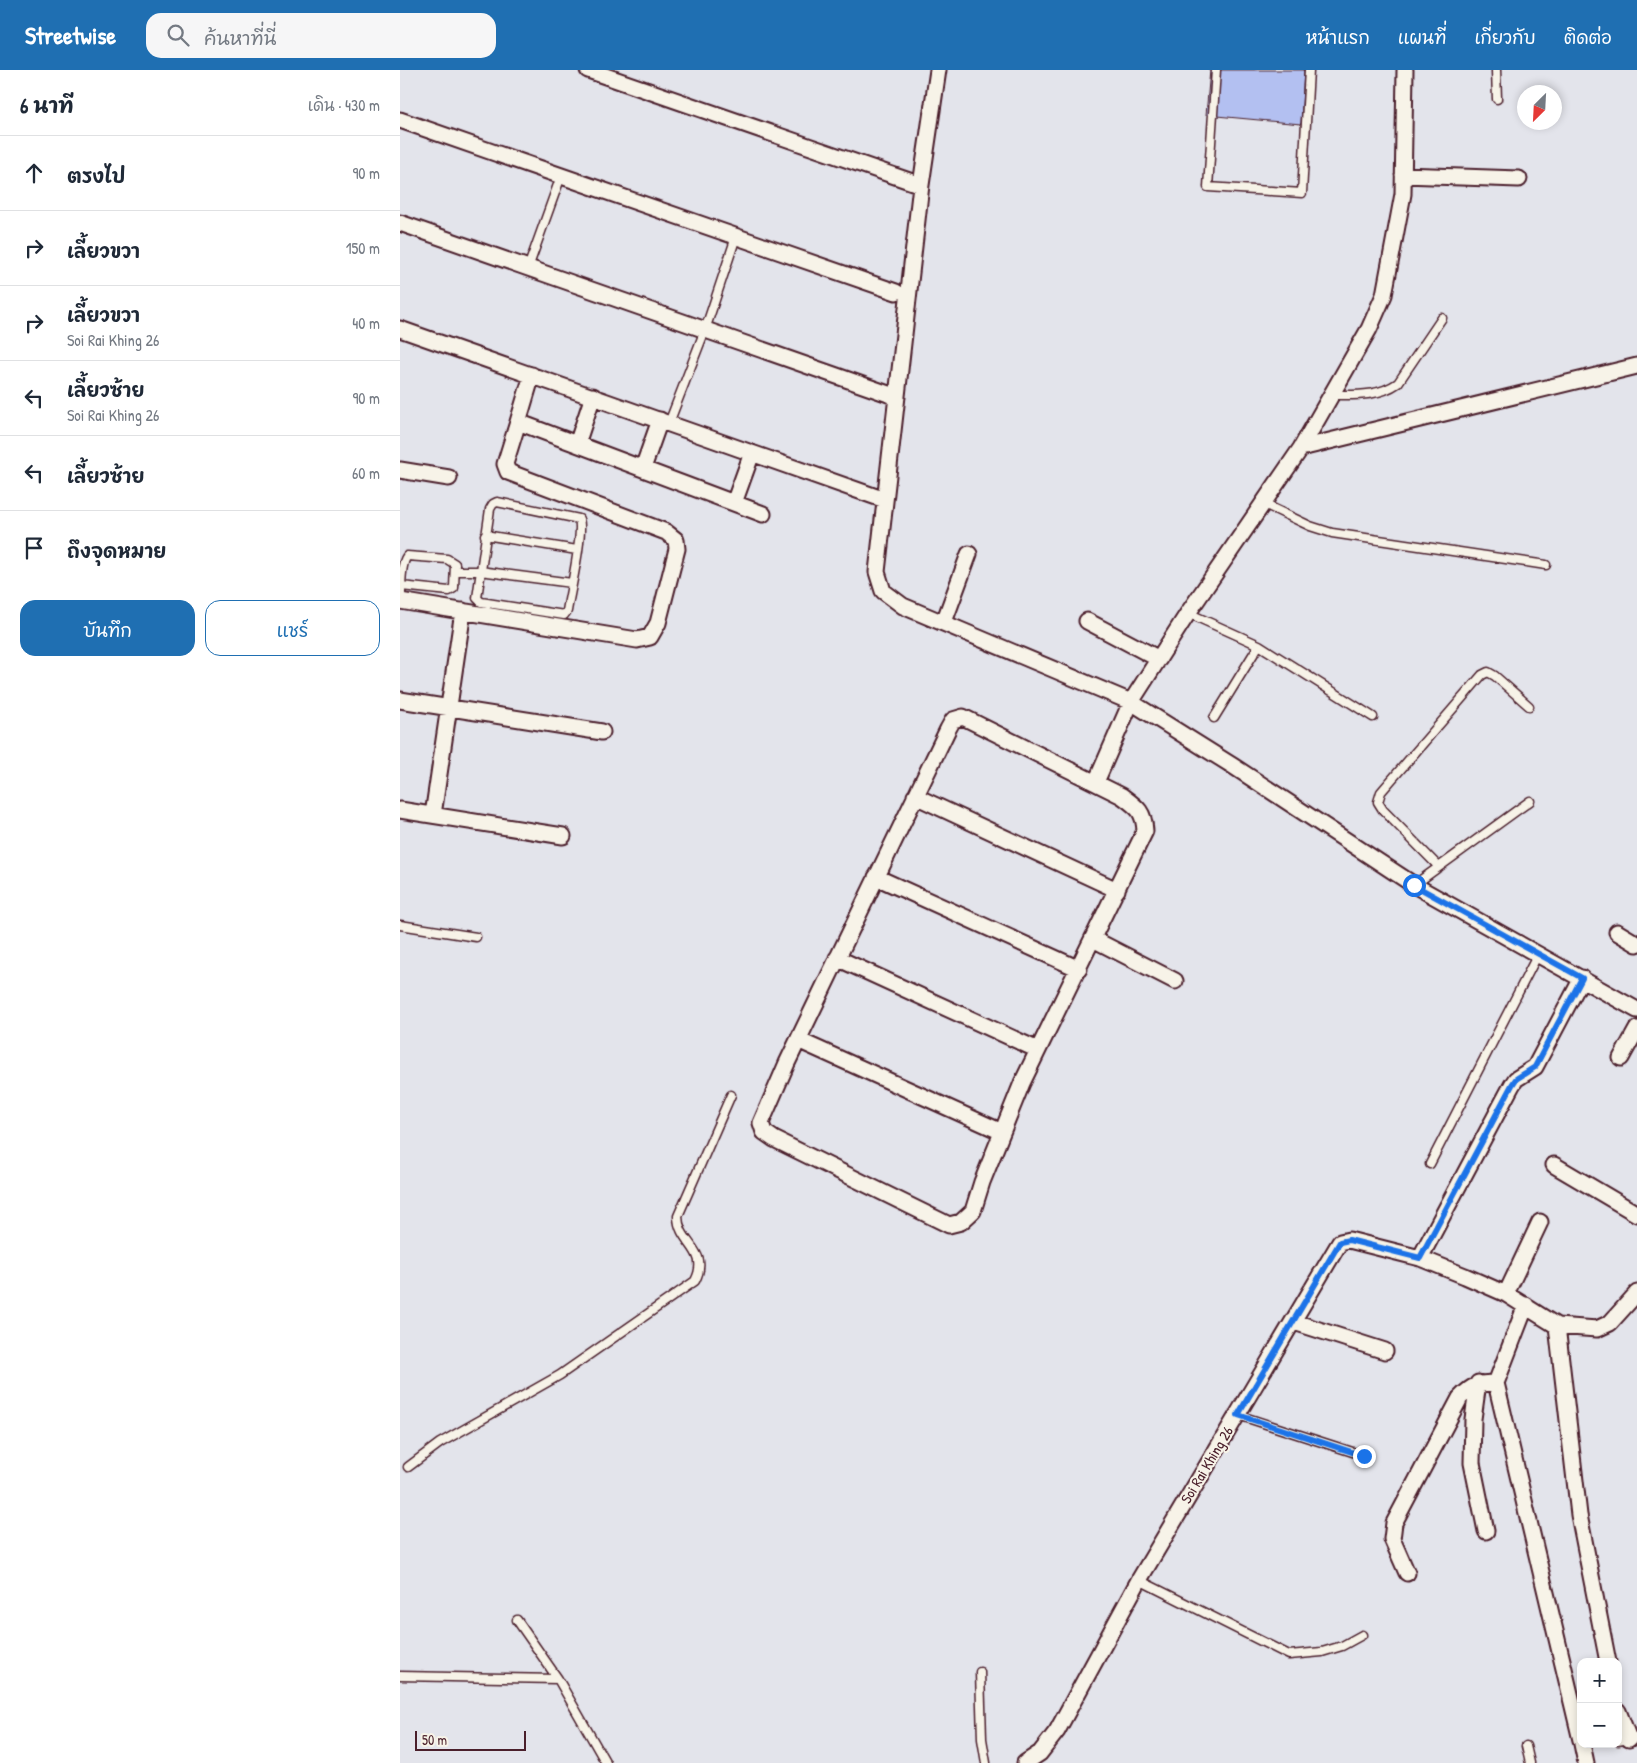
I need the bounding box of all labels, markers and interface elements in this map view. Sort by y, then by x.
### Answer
search box [146,13,496,58]
text: Streetwise [25,19,116,51]
icon: search [164,21,192,49]
text: ค้นหาที่นี่ [204,25,276,51]
text: หน้าแรก [1306,25,1370,50]
text: แผนที่ [1398,25,1446,50]
text: เกี่ยวกับ [1474,25,1536,50]
text: ติดต่อ [1564,25,1612,50]
north arrow [1517,85,1562,130]
text: 6 นาที [20,91,74,120]
text: เดิน · 430 m [308,94,380,116]
icon: ahead [20,159,48,187]
text: 90 m [352,162,380,184]
text: ตรงไป [67,163,125,189]
icon: right [20,234,48,262]
text: 150 m [346,237,380,259]
text: เลี้ยวขวา [67,238,140,264]
text: เลี้ยวขวา [67,302,140,328]
icon: right [20,309,48,337]
text: 40 m [352,312,380,334]
text: Soi Rai Khing 26 [67,329,159,351]
text: เลี้ยวซ้าย [67,377,144,403]
icon: left [20,384,48,412]
text: 90 m [352,387,380,409]
text: Soi Rai Khing 26 [67,404,159,426]
icon: left [20,459,48,487]
text: 60 m [352,462,380,484]
text: เลี้ยวซ้าย [67,463,144,489]
icon: arrive [20,534,48,562]
text: ถึงจุดหมาย [67,538,166,564]
button: บันทึก [20,600,195,656]
button: แชร์ [205,600,380,656]
route start [1403,874,1426,897]
street label: Soi Rai Khing 26 [1175,1422,1238,1507]
route end [1353,1445,1376,1468]
map controls [1577,1658,1622,1748]
button: + [1577,1658,1622,1703]
button: − [1577,1703,1622,1748]
scale bar [415,1728,526,1751]
text: 50 m [422,1730,447,1749]

